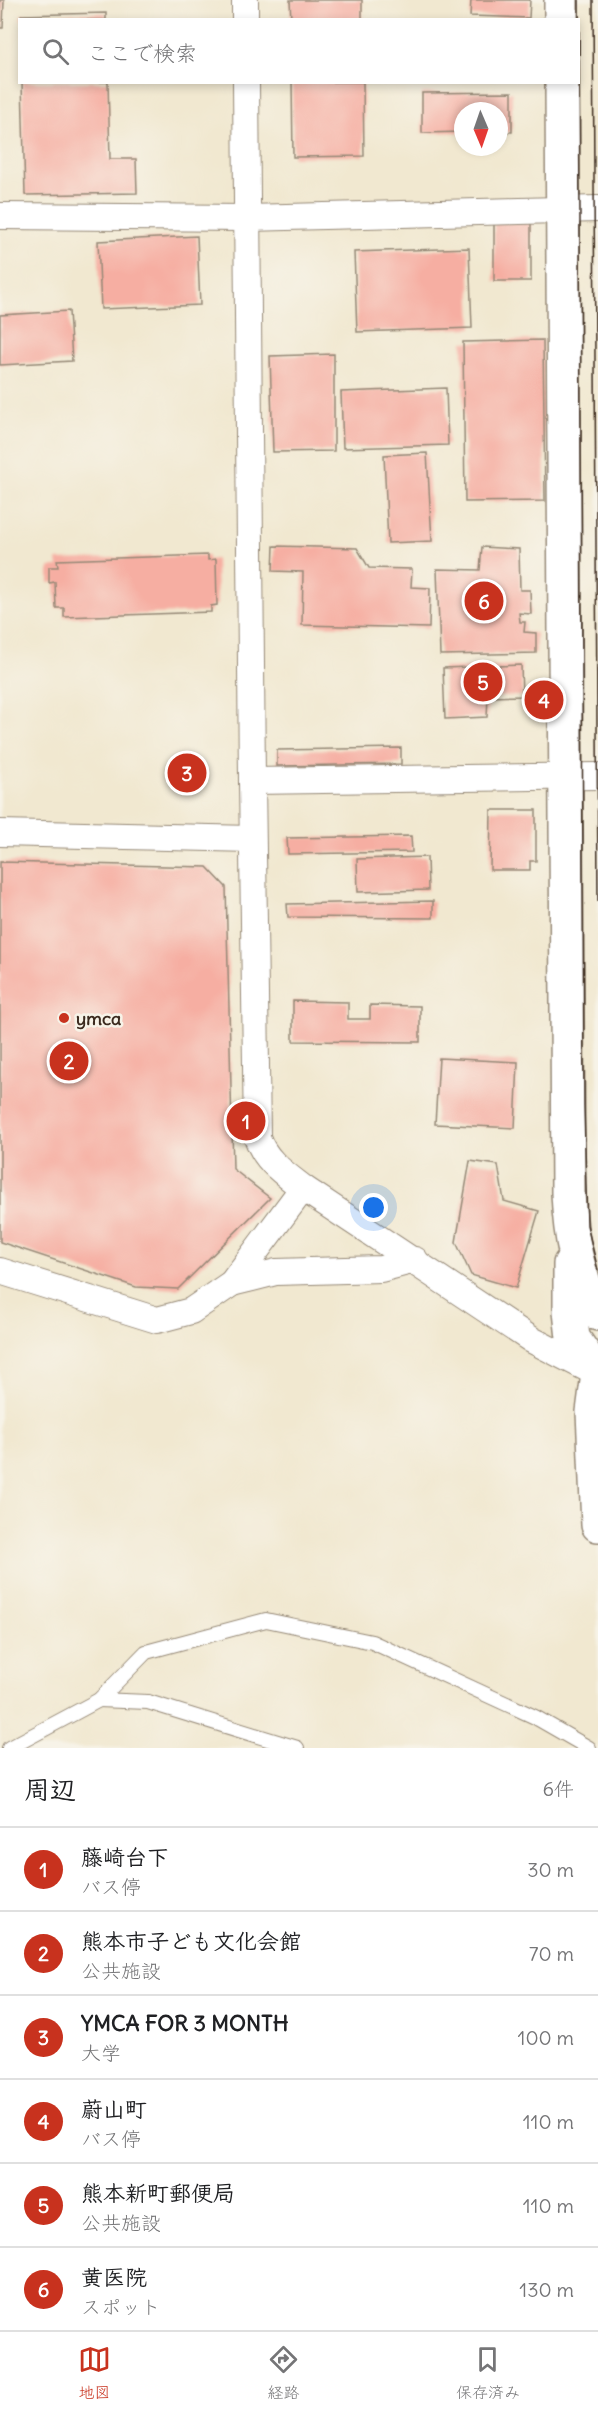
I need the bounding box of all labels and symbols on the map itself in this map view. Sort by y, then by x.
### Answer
north arrow [454,102,508,156]
pin: 6 [464,578,504,624]
pin: 5 [464,660,502,704]
pin: 4 [524,678,564,722]
pin: 3 [168,750,207,796]
place label: ymca [76,1007,121,1030]
marker: ymca [57,1011,71,1025]
pin: 2 [50,1038,88,1084]
pin: 1 [226,1098,266,1144]
your location [359,1193,388,1222]

